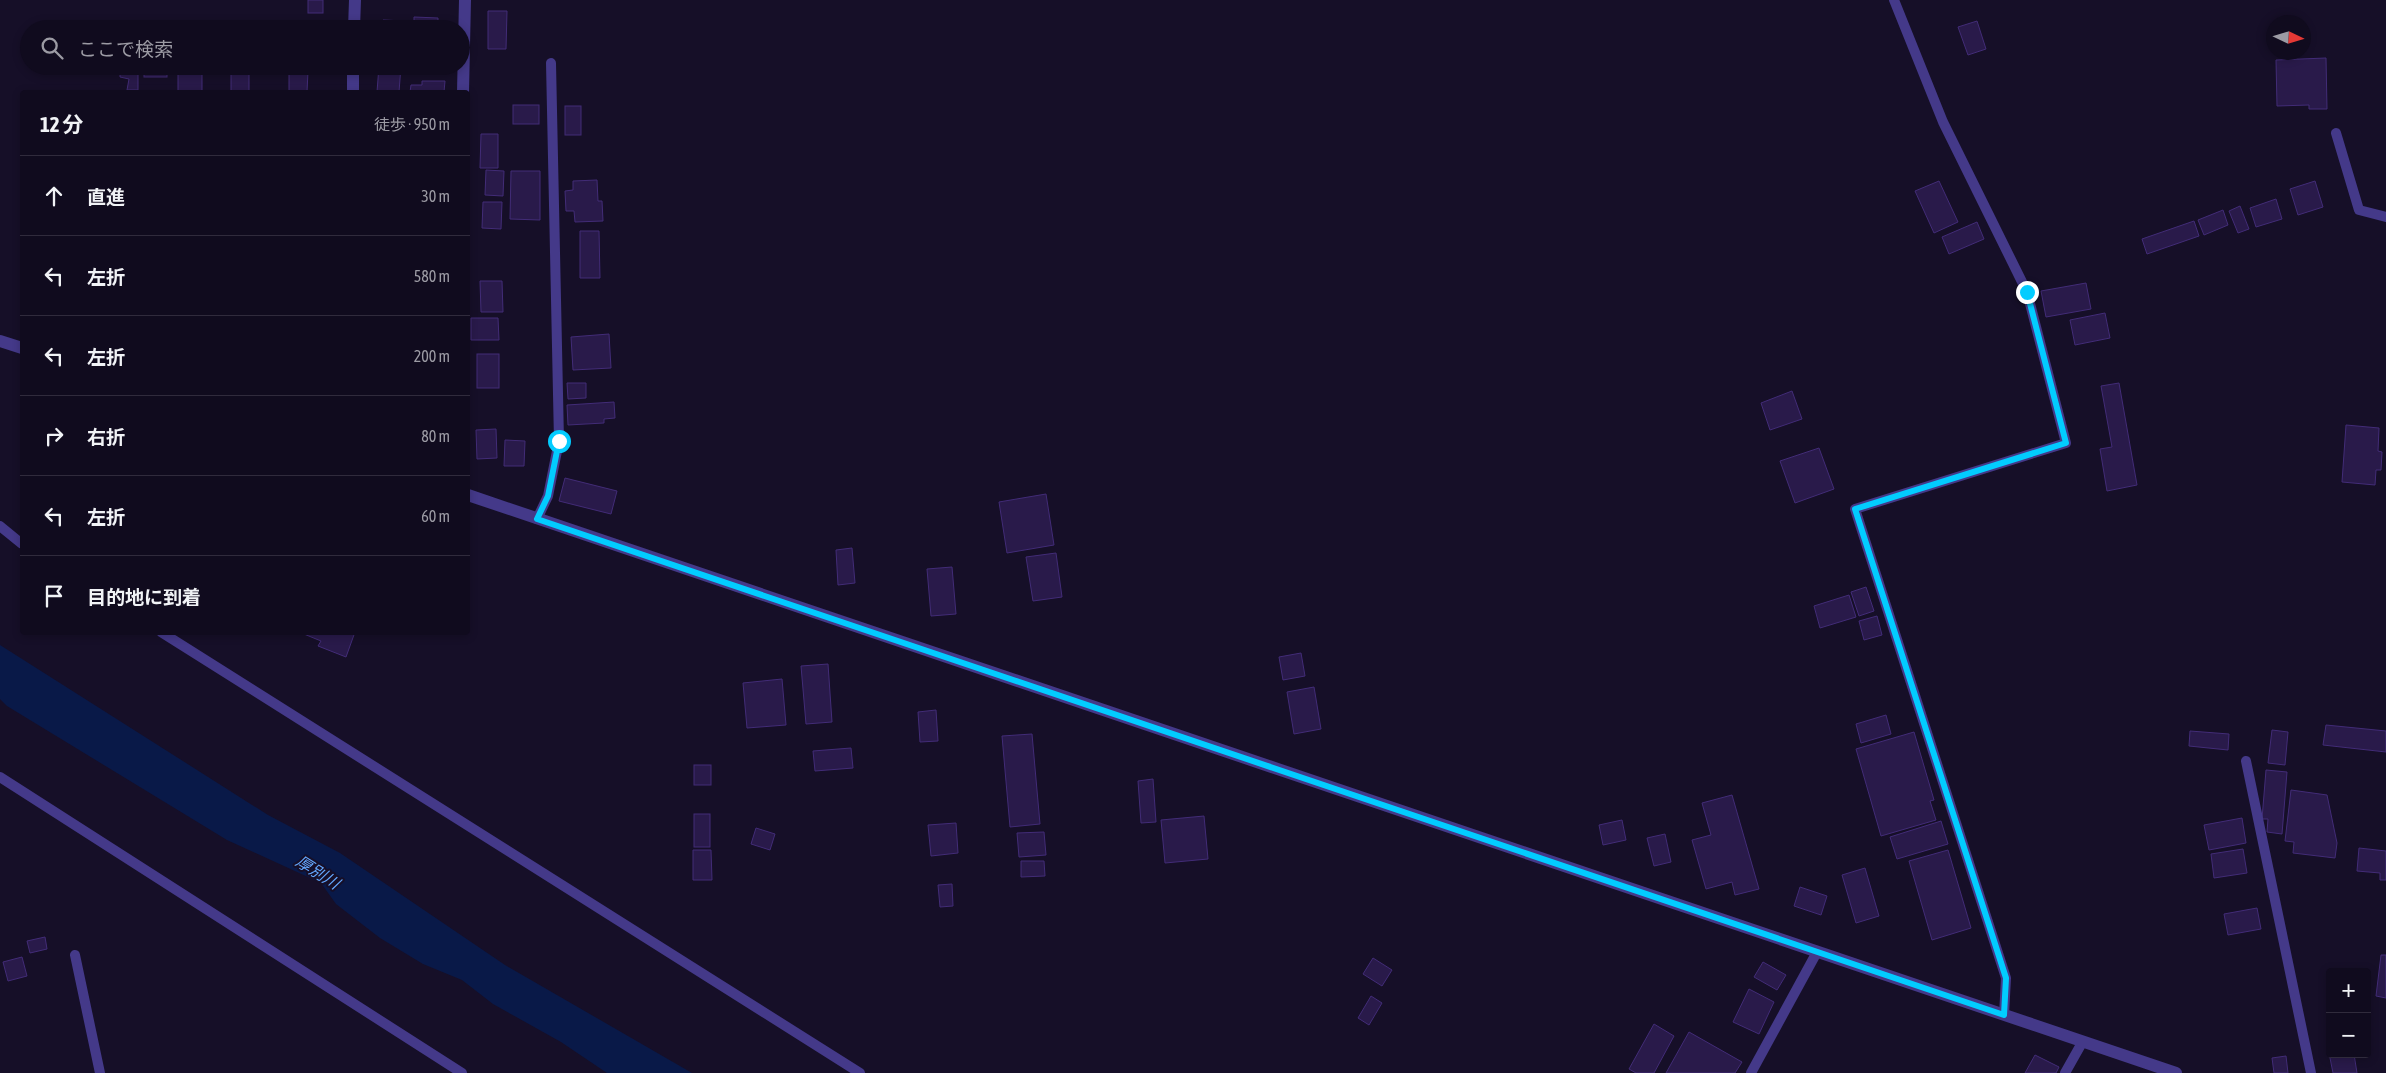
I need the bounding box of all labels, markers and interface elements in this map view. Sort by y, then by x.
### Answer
north arrow [2266,15,2311,60]
search box [20,20,470,75]
icon: search [38,34,66,62]
text: ここで検索 [78,38,173,60]
text: 12 分 [40,112,84,136]
text: 徒歩 · 950 m [374,115,450,133]
icon: ahead [40,182,68,210]
text: 直進 [87,186,125,208]
text: 30 m [421,187,450,205]
icon: left [40,262,68,290]
text: 左折 [87,266,125,288]
text: 580 m [414,267,450,285]
route end [2016,281,2039,304]
icon: left [40,342,68,370]
text: 左折 [87,346,125,368]
text: 200 m [414,347,450,365]
icon: right [40,422,68,450]
text: 右折 [87,426,125,448]
text: 80 m [421,427,450,445]
route start [548,430,571,453]
icon: left [40,502,68,530]
text: 左折 [87,506,125,528]
text: 60 m [421,507,450,525]
icon: arrive [40,582,68,610]
text: 目的地に到着 [87,586,201,608]
water label: 厚別川 [293,852,345,893]
map controls [2326,968,2371,1058]
button: + [2326,968,2371,1013]
button: − [2326,1013,2371,1058]

